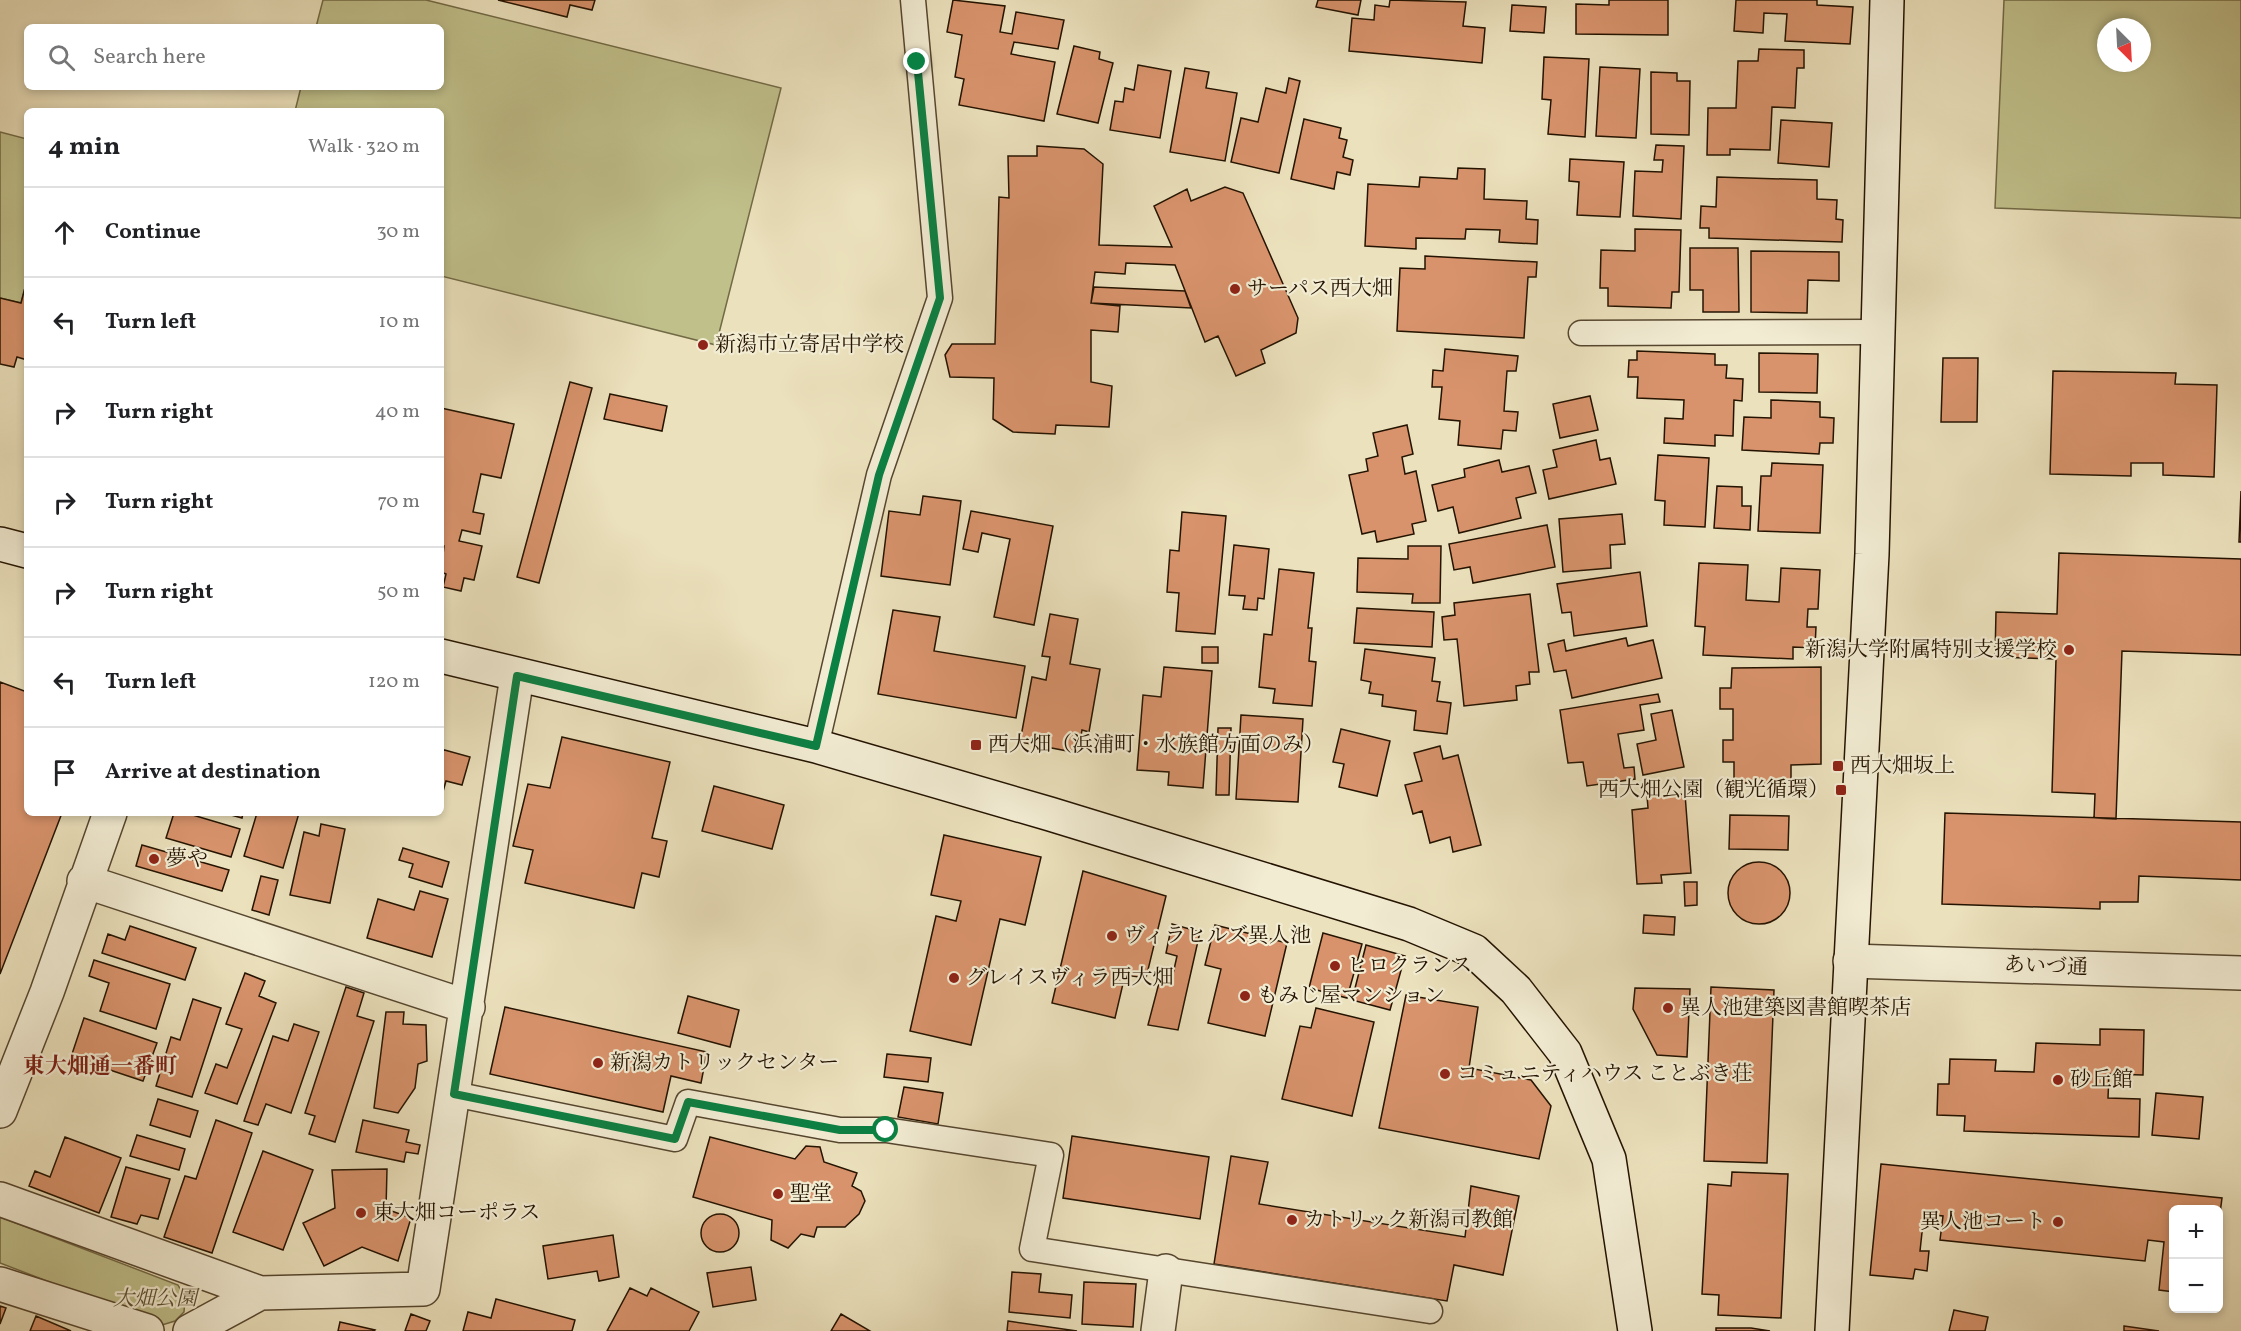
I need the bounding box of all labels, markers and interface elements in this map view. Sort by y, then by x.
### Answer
north arrow [2097,18,2151,72]
search box [24,24,444,90]
icon: search [45,41,78,74]
text: Search here [93,42,206,73]
route end [903,48,929,74]
text: 4 min [48,129,120,165]
text: Walk · 320 m [308,133,420,161]
icon: ahead [48,216,81,249]
text: Continue [105,217,201,248]
text: 30 m [376,218,420,246]
place label: サーパス西大畑 [1247,275,1393,304]
marker: サーパス西大畑 [1228,282,1242,296]
icon: left [48,306,81,339]
text: Turn left [105,307,196,338]
text: 10 m [379,308,420,336]
place label: 新潟市立寄居中学校 [715,331,904,360]
marker: 新潟市立寄居中学校 [696,338,710,352]
icon: right [48,396,81,429]
text: Turn right [105,397,213,428]
text: 40 m [375,398,420,426]
icon: right [48,486,81,519]
text: Turn right [105,487,213,518]
text: 70 m [377,488,420,516]
icon: right [48,576,81,609]
text: Turn right [105,577,213,608]
text: 50 m [377,578,420,606]
place label: 新潟大学附属特別支援学校 [1805,636,2057,665]
marker: 新潟大学附属特別支援学校 [2062,643,2076,657]
icon: left [48,666,81,699]
text: Turn left [105,667,196,698]
text: 120 m [368,668,420,696]
place label: 西大畑（浜浦町・水族館方面のみ） [988,731,1324,760]
marker: 西大畑（浜浦町・水族館方面のみ） [969,738,983,752]
place label: 西大畑坂上 [1850,752,1955,781]
icon: arrive [48,756,81,789]
text: Arrive at destination [105,757,321,788]
marker: 西大畑坂上 [1831,759,1845,773]
place label: 西大畑公園（観光循環） [1598,776,1829,805]
marker: 西大畑公園（観光循環） [1834,783,1848,797]
place label: 夢や [166,845,208,874]
marker: 夢や [147,852,161,866]
place label: ヴィラヒルズ異人池 [1124,922,1311,951]
marker: ヴィラヒルズ異人池 [1105,929,1119,943]
street label: あいづ通 [2004,951,2088,983]
place label: ヒロクランス [1347,952,1472,981]
marker: ヒロクランス [1328,959,1342,973]
place label: グレイスヴィラ西大畑 [966,964,1173,993]
marker: グレイスヴィラ西大畑 [947,971,961,985]
place label: もみじ屋マンション [1257,982,1445,1011]
marker: もみじ屋マンション [1238,989,1252,1003]
place label: 異人池建築図書館喫茶店 [1680,994,1911,1023]
marker: 異人池建築図書館喫茶店 [1661,1001,1675,1015]
place label: 新潟カトリックセンター [610,1049,839,1078]
district label: 東大畑通一番町 [23,1052,177,1083]
marker: 新潟カトリックセンター [591,1056,605,1070]
place label: コミュニティハウス ことぶき荘 [1457,1060,1752,1089]
place label: 砂丘館 [2070,1066,2133,1095]
marker: コミュニティハウス ことぶき荘 [1438,1067,1452,1081]
marker: 砂丘館 [2051,1073,2065,1087]
route start [872,1116,898,1142]
place label: 聖堂 [790,1180,832,1209]
marker: 聖堂 [771,1187,785,1201]
place label: 東大畑コーポラス [373,1199,540,1228]
map controls [2169,1205,2223,1313]
button: + [2169,1205,2223,1259]
marker: 東大畑コーポラス [354,1206,368,1220]
place label: カトリック新潟司教館 [1304,1206,1513,1235]
place label: 異人池コート [1920,1208,2046,1237]
marker: カトリック新潟司教館 [1285,1213,1299,1227]
marker: 異人池コート [2051,1215,2065,1229]
button: − [2169,1259,2223,1313]
park label: 大畑公園 [113,1285,200,1314]

